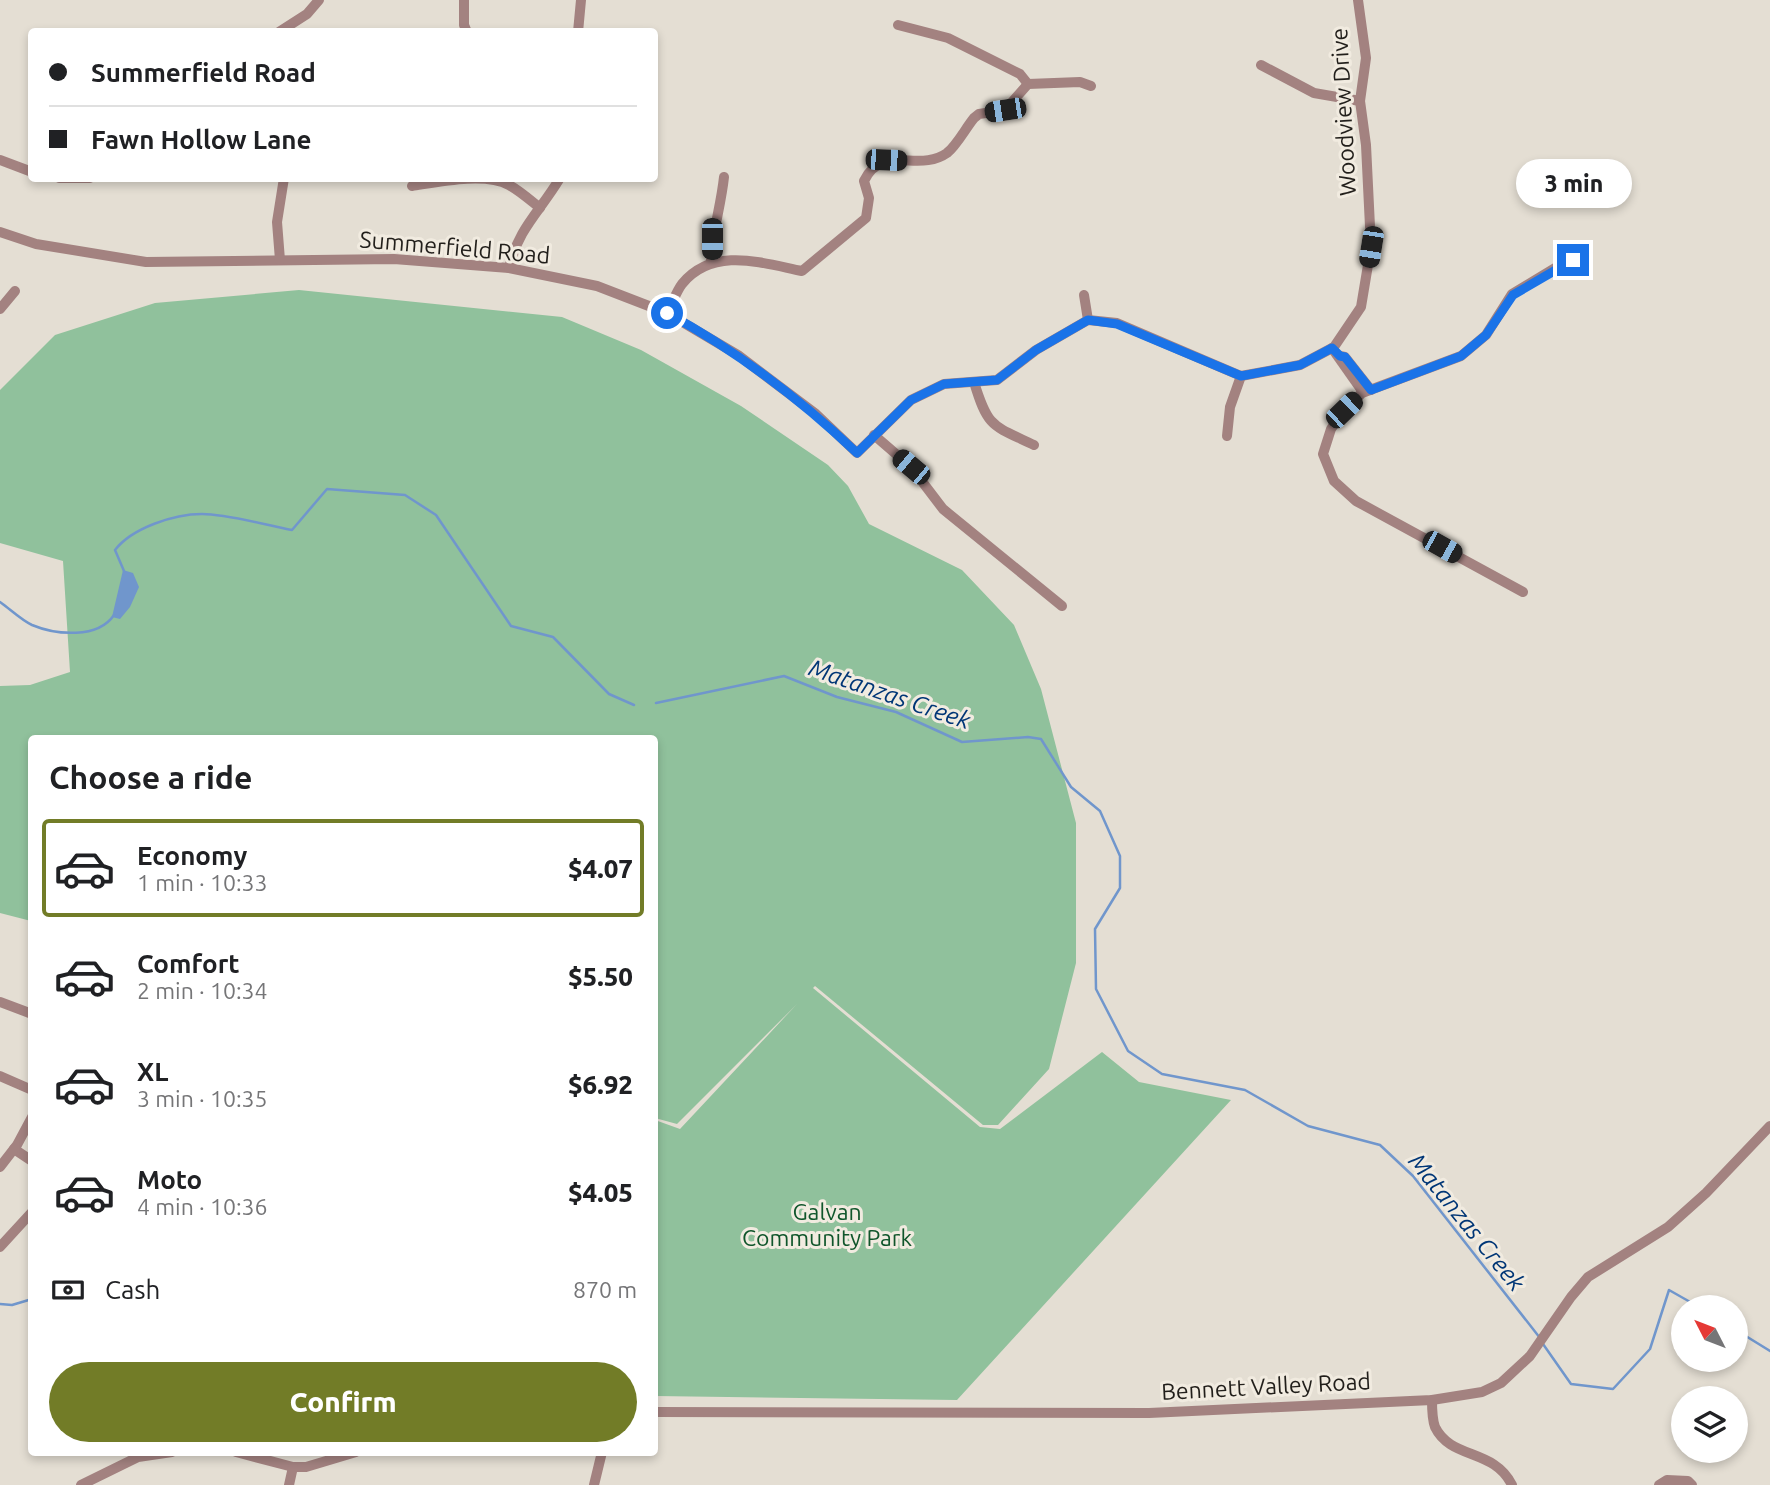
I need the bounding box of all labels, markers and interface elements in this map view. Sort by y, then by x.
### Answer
street label: Woodview Drive [1326,27,1360,197]
text: Summerfield Road [91,58,316,87]
car [983,96,1028,124]
text: Fawn Hollow Lane [91,125,312,154]
car [865,149,908,171]
callout: 3 min [1515,159,1631,208]
text: 3 min [1545,171,1603,196]
car [702,218,723,260]
car [1358,225,1385,269]
street label: Summerfield Road [359,226,551,268]
route end [1557,244,1589,276]
route start [651,297,683,329]
car [1322,388,1367,432]
car [889,445,934,489]
car [1419,528,1466,566]
water label: Matanzas Creek [806,654,975,734]
text: Choose a ride [49,759,252,795]
icon: car [53,837,116,900]
text: Economy [137,841,247,870]
text: $4.07 [568,854,633,883]
text: 1 min · 10:33 [137,870,268,895]
icon: car [53,945,116,1008]
text: Comfort [137,949,240,978]
text: $5.50 [568,962,633,991]
text: 2 min · 10:34 [137,978,268,1003]
icon: car [53,1053,116,1116]
text: XL [137,1057,168,1086]
text: $6.92 [568,1070,633,1099]
text: 3 min · 10:35 [137,1086,268,1111]
water label: Matanzas Creek [1403,1148,1531,1297]
icon: car [53,1161,116,1224]
text: Moto [137,1165,202,1194]
text: $4.05 [568,1178,633,1207]
text: 4 min · 10:36 [137,1194,268,1219]
park label: Galvan Community Park [742,1199,912,1250]
icon: cash [49,1271,87,1309]
text: Cash [105,1275,160,1304]
text: 870 m [573,1277,637,1302]
north arrow [1671,1295,1748,1372]
map controls [1671,1295,1748,1463]
button: Confirm [49,1362,637,1442]
street label: Bennett Valley Road [1161,1368,1371,1404]
button: layers [1671,1386,1748,1463]

